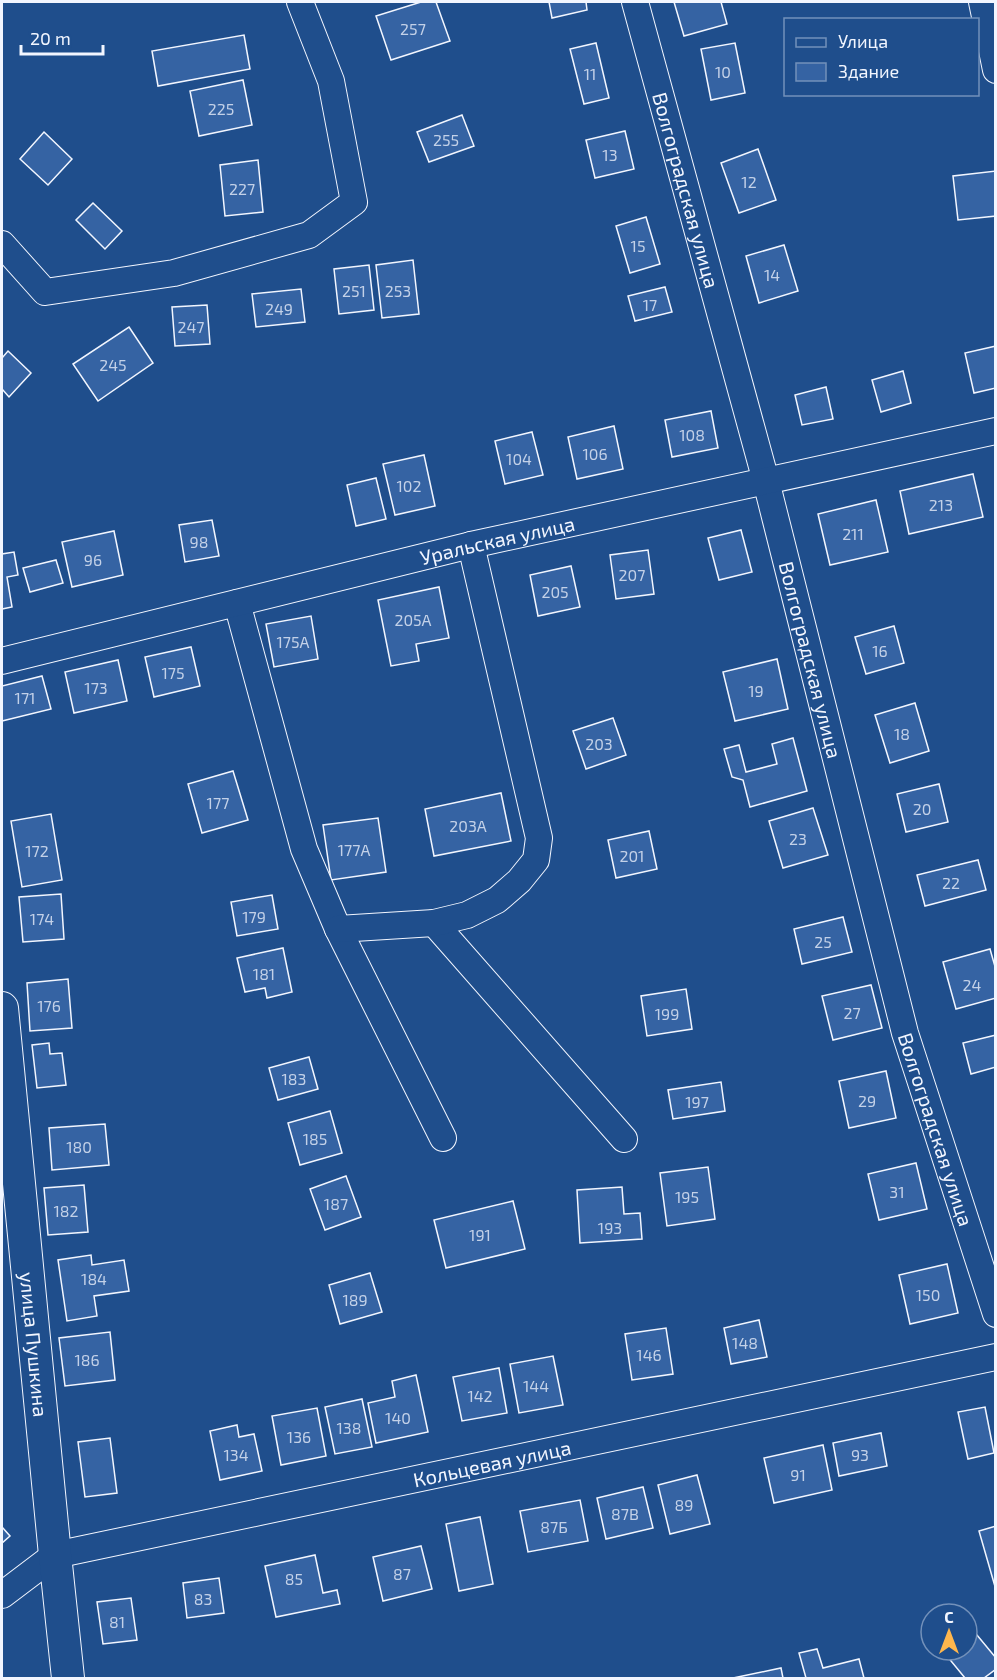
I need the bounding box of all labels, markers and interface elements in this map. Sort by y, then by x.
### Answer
scale bar [21,18,104,56]
legend [784,18,979,96]
house number: 257 [400,19,426,38]
text: 20 m [30,27,71,49]
text: Улица [838,30,888,52]
text: Здание [838,60,899,82]
house number: 10 [715,62,731,81]
house number: 11 [584,64,596,83]
street label: Волгоградская улица [648,90,725,291]
house number: 225 [208,99,234,118]
house number: 255 [433,130,459,149]
house number: 13 [602,145,618,164]
house number: 12 [741,172,757,191]
house number: 227 [229,179,255,198]
house number: 15 [631,236,645,255]
house number: 14 [764,265,780,284]
house number: 251 [342,281,366,300]
house number: 253 [385,281,411,300]
house number: 17 [643,295,657,314]
house number: 249 [265,299,293,318]
house number: 247 [177,317,205,336]
house number: 245 [99,355,127,374]
house number: 108 [679,425,705,444]
house number: 106 [582,444,608,463]
house number: 104 [506,449,532,468]
house number: 102 [396,476,422,495]
house number: 213 [929,495,953,514]
street label: Уральская улица [418,511,577,569]
house number: 211 [842,524,864,543]
house number: 98 [190,532,208,551]
house number: 96 [84,550,102,569]
street label: Волгоградская улица [775,559,847,761]
house number: 207 [619,565,645,584]
house number: 205 [541,582,569,601]
house number: 205А [394,610,432,629]
house number: 175А [276,632,310,651]
house number: 16 [872,641,888,660]
house number: 175 [161,663,185,682]
house number: 173 [84,678,108,697]
house number: 19 [748,681,764,700]
house number: 171 [15,688,35,707]
house number: 18 [894,724,910,743]
house number: 203 [585,734,613,753]
house number: 177 [207,793,229,812]
house number: 20 [913,799,931,818]
house number: 203А [449,816,487,835]
house number: 23 [789,829,807,848]
house number: 177А [338,840,370,859]
house number: 172 [25,841,49,860]
house number: 201 [619,846,645,865]
house number: 22 [942,873,960,892]
house number: 179 [242,907,266,926]
house number: 174 [30,909,54,928]
house number: 25 [814,932,832,951]
house number: 181 [253,964,275,983]
house number: 24 [963,975,982,994]
house number: 176 [37,996,61,1015]
house number: 27 [843,1003,861,1022]
house number: 199 [655,1004,679,1023]
street label: Волгоградская улица [894,1030,979,1229]
house number: 183 [282,1069,306,1088]
house number: 29 [858,1091,876,1110]
house number: 197 [685,1092,709,1111]
house number: 185 [303,1129,327,1148]
house number: 180 [66,1137,92,1156]
house number: 31 [889,1182,905,1201]
house number: 195 [675,1187,699,1206]
house number: 187 [324,1194,348,1213]
house number: 182 [53,1201,79,1220]
house number: 193 [598,1218,622,1237]
house number: 191 [469,1225,491,1244]
house number: 184 [81,1269,107,1288]
street label: улица Пушкина [15,1271,54,1418]
house number: 150 [916,1285,940,1304]
house number: 189 [342,1290,368,1309]
house number: 148 [732,1333,758,1352]
house number: 146 [636,1345,662,1364]
house number: 186 [74,1350,100,1369]
house number: 144 [523,1376,549,1395]
house number: 142 [467,1386,493,1405]
house number: 140 [385,1408,411,1427]
house number: 138 [337,1418,361,1437]
house number: 136 [287,1427,311,1446]
street label: Кольцевая улица [411,1435,573,1491]
house number: 134 [223,1445,249,1464]
house number: 93 [851,1445,869,1464]
house number: 91 [790,1465,806,1484]
house number: 89 [675,1495,693,1514]
house number: 87В [611,1504,639,1523]
house number: 87Б [540,1517,568,1536]
house number: 87 [393,1564,411,1583]
house number: 85 [285,1569,303,1588]
house number: 83 [194,1589,212,1608]
north arrow [919,1602,979,1662]
text: С [944,1607,954,1626]
house number: 81 [109,1612,125,1631]

